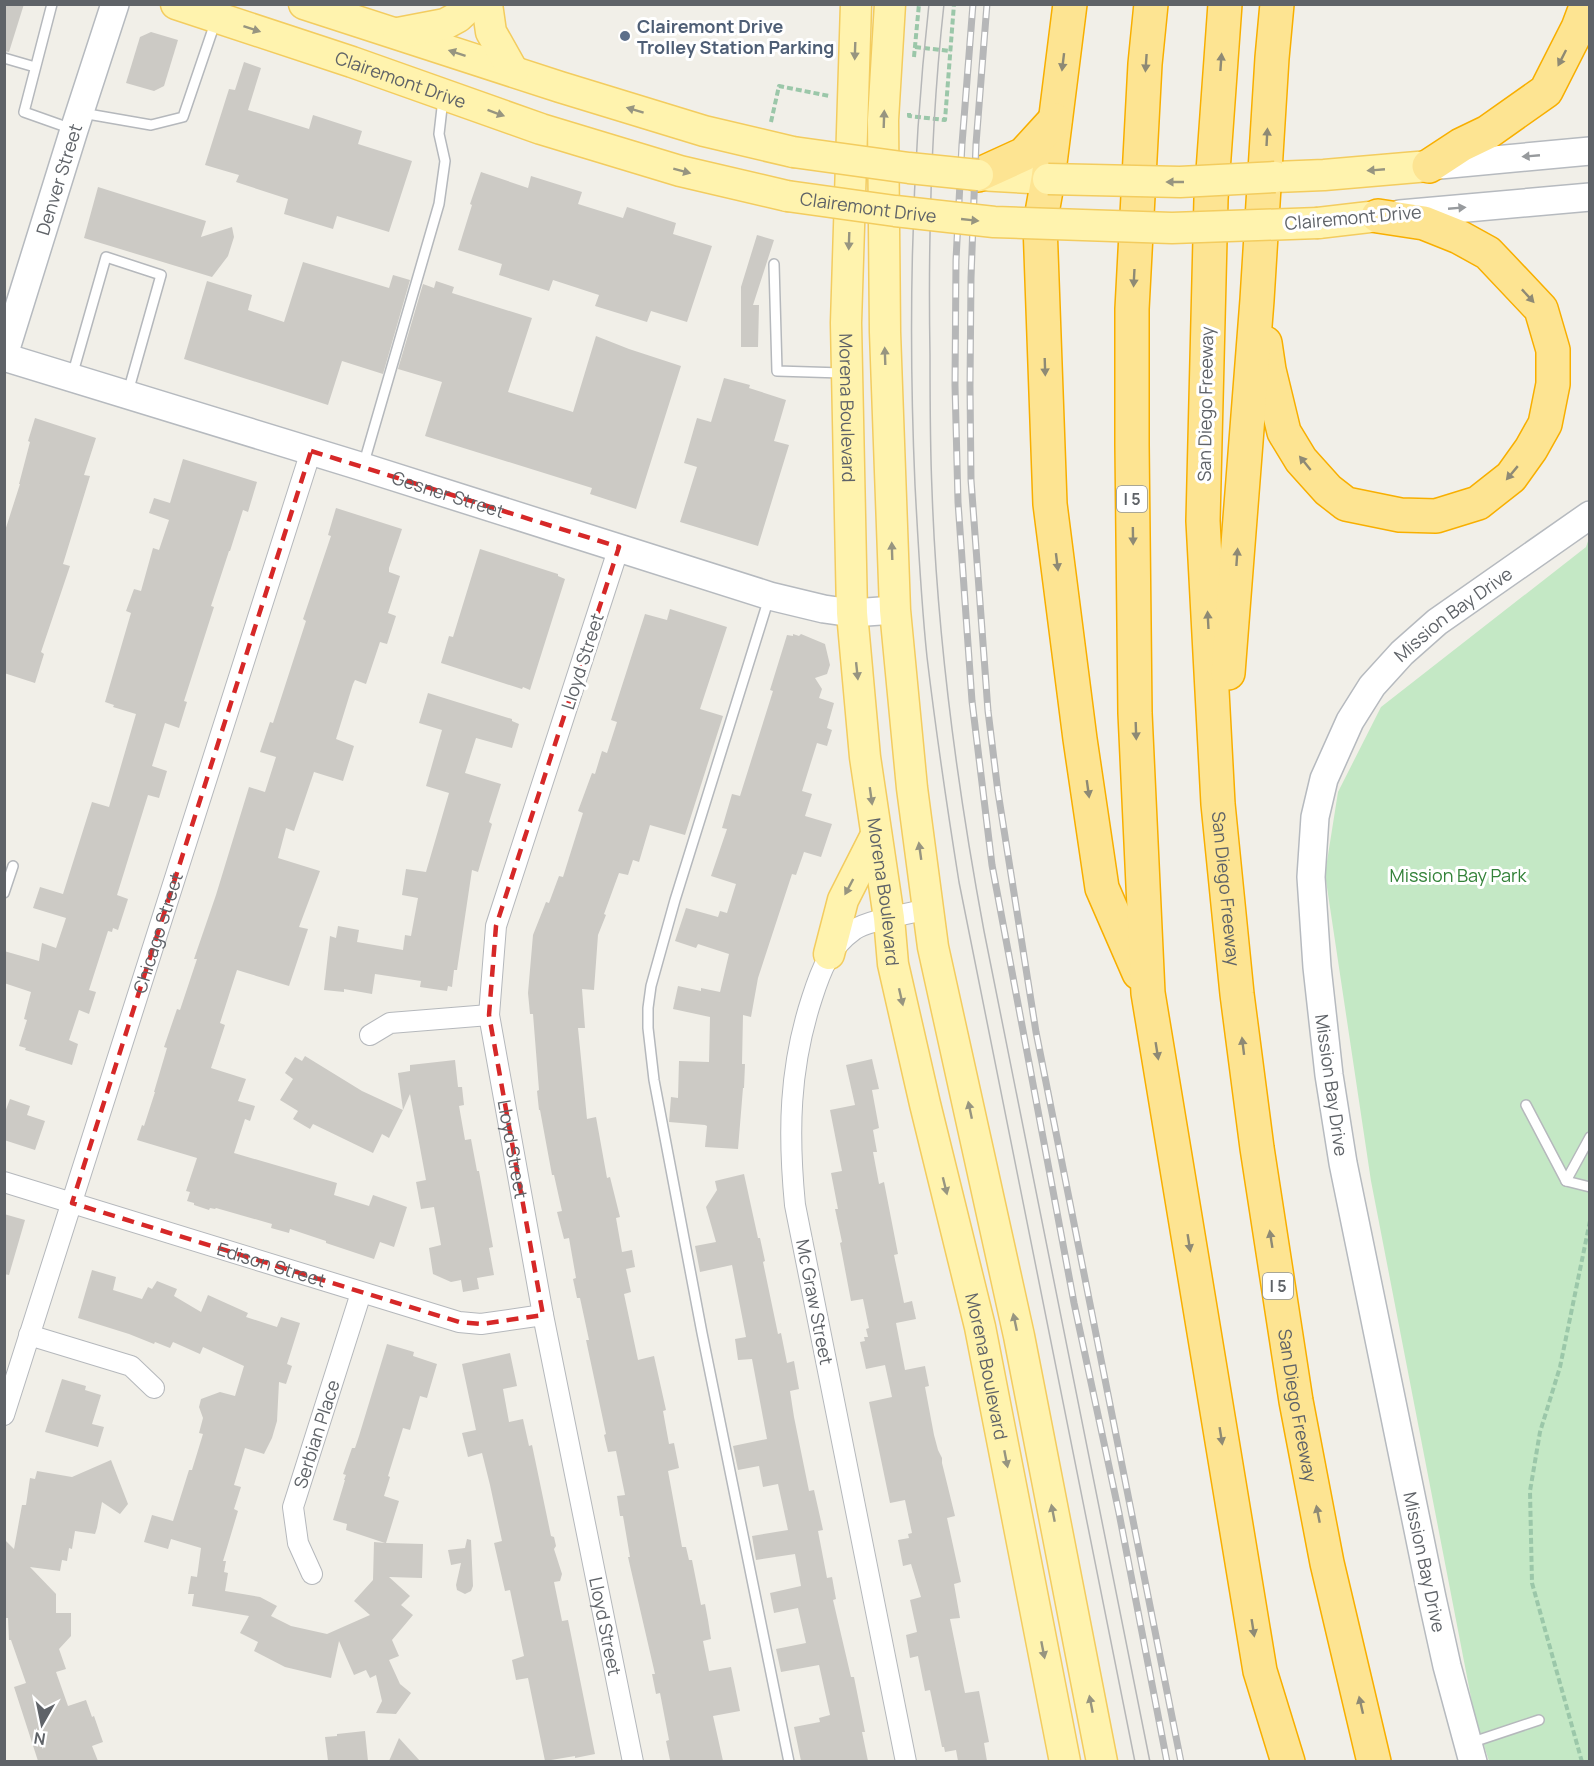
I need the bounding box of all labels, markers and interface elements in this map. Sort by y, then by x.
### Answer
place label: Clairemont Drive Trolley Station Parking [637,14,834,59]
one-way arrow [243,25,261,34]
marker: Clairemont Drive Trolley Station Parking [618,29,632,43]
one-way arrow [850,42,859,61]
street label: Clairemont Drive [332,45,469,114]
one-way arrow [448,48,466,57]
one-way arrow [1558,49,1567,66]
one-way arrow [1058,53,1067,72]
one-way arrow [1141,53,1150,72]
one-way arrow [1216,53,1226,72]
one-way arrow [626,105,644,114]
one-way arrow [487,108,505,118]
one-way arrow [879,110,888,129]
street label: Denver Street [30,121,87,238]
one-way arrow [1263,127,1272,146]
one-way arrow [1522,151,1541,161]
one-way arrow [1367,165,1386,175]
one-way arrow [673,166,691,176]
one-way arrow [1165,177,1184,187]
street label: Clairemont Drive [799,186,938,228]
street label: Clairemont Drive [1284,199,1422,235]
one-way arrow [1448,203,1467,213]
one-way arrow [961,215,980,224]
one-way arrow [844,231,853,250]
one-way arrow [1129,269,1139,288]
one-way arrow [1521,288,1535,303]
street label: San Diego Freeway [1192,326,1218,482]
street label: Morena Boulevard [834,333,861,483]
one-way arrow [881,347,890,366]
one-way arrow [1040,357,1050,376]
one-way arrow [1299,456,1312,471]
street label: Gesner Street [389,465,508,523]
one-way arrow [1506,465,1519,480]
road number: I 5 [1117,486,1147,512]
one-way arrow [1128,527,1138,546]
one-way arrow [888,542,897,561]
one-way arrow [1232,548,1242,567]
one-way arrow [1053,552,1062,571]
street label: Mission Bay Drive [1389,561,1517,667]
street label: Lloyd Street [555,610,609,712]
one-way arrow [1204,611,1213,630]
one-way arrow [852,662,861,681]
one-way arrow [1131,722,1140,741]
one-way arrow [1083,780,1092,799]
one-way arrow [866,787,875,806]
street label: San Diego Freeway [1207,810,1246,968]
street label: Morena Boulevard [862,816,905,967]
one-way arrow [916,842,925,861]
park label: Mission Bay Park [1390,863,1527,887]
street label: Chicago Street [127,869,188,996]
one-way arrow [845,878,855,896]
one-way arrow [897,987,906,1006]
street label: Mission Bay Drive [1310,1012,1354,1158]
one-way arrow [1239,1037,1248,1056]
one-way arrow [1153,1042,1162,1061]
street label: Lloyd Street [492,1098,534,1200]
one-way arrow [965,1101,974,1120]
one-way arrow [941,1177,951,1196]
one-way arrow [1266,1230,1275,1249]
one-way arrow [1185,1234,1194,1253]
street label: Edison Street [214,1236,329,1292]
street label: Mc Graw Street [791,1237,839,1367]
road number: I 5 [1263,1273,1293,1299]
street label: Morena Boulevard [960,1291,1014,1442]
one-way arrow [1010,1312,1020,1331]
street label: San Diego Freeway [1273,1327,1323,1485]
street label: Serbian Place [288,1377,345,1491]
one-way arrow [1217,1426,1226,1445]
one-way arrow [1002,1449,1011,1468]
street label: Mission Bay Drive [1398,1490,1452,1634]
one-way arrow [1048,1503,1057,1522]
one-way arrow [1313,1505,1322,1524]
street label: Lloyd Street [584,1575,627,1678]
one-way arrow [1248,1619,1257,1638]
one-way arrow [1039,1641,1049,1659]
north arrow [12,1694,72,1754]
one-way arrow [1086,1694,1095,1713]
one-way arrow [1355,1695,1365,1714]
text: N [32,1727,47,1751]

